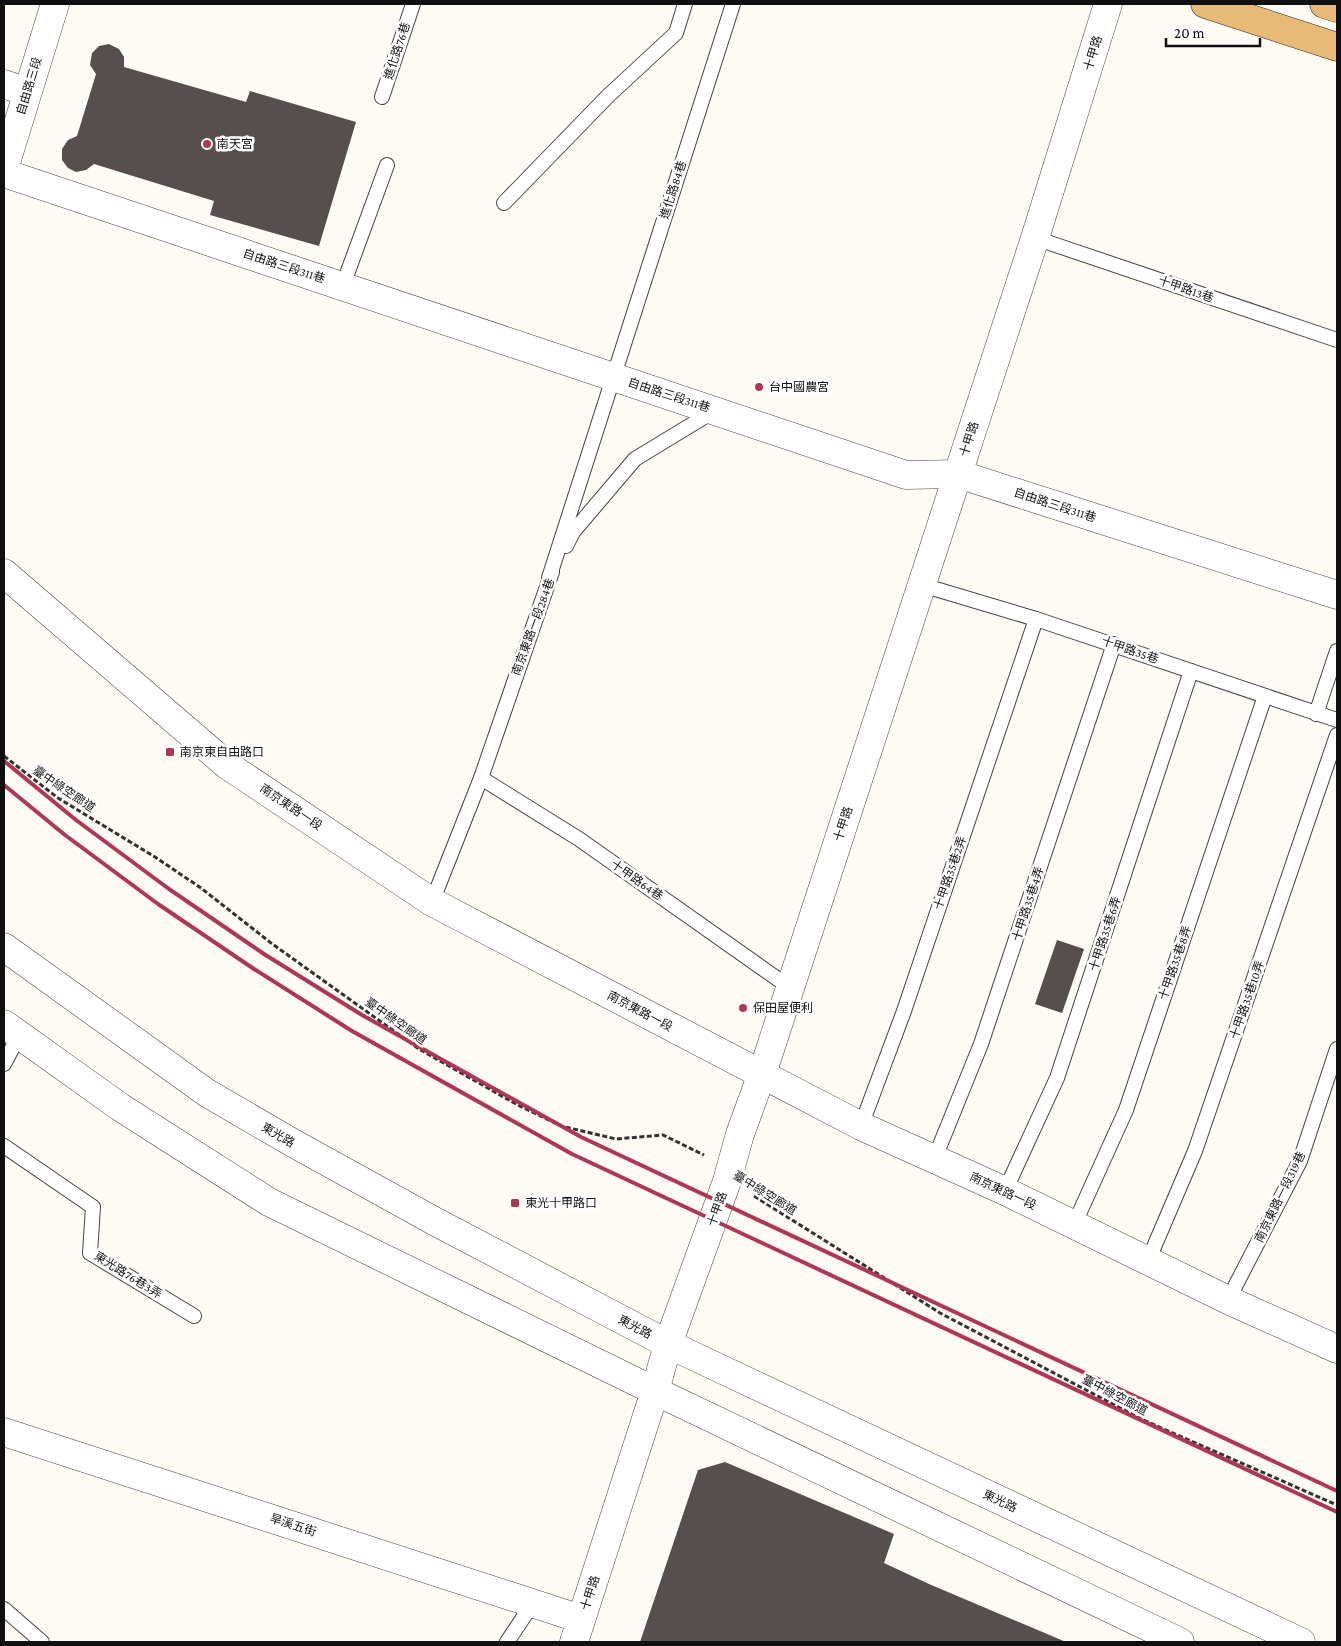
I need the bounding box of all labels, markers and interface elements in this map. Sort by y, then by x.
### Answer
scale bar [1166,15,1260,47]
street label: 進化路76巷 [381,21,413,81]
text: 20 m [1174,25,1205,41]
street label: 十甲路 [1081,34,1105,72]
street label: 自由路三段 [14,55,44,117]
place label: 南天宮 [217,137,253,151]
marker: 南天宮 [201,138,213,150]
street label: 進化路84巷 [657,159,689,221]
street label: 自由路三段311巷 [241,246,327,286]
street label: 十甲路13巷 [1156,273,1216,305]
street label: 自由路三段311巷 [626,375,712,415]
place label: 台中國農宮 [769,380,829,394]
marker: 台中國農宮 [753,381,765,393]
street label: 十甲路 [957,420,981,458]
street label: 自由路三段311巷 [1012,485,1098,525]
street label: 南京東路一段284巷 [509,577,557,677]
street label: 十甲路35巷 [1100,634,1160,666]
place label: 南京東自由路口 [180,745,264,759]
marker: 南京東自由路口 [164,746,176,758]
street label: 臺中綠空廊道 [30,763,98,815]
street label: 南京東路一段 [257,781,325,833]
street label: 十甲路 [831,805,855,843]
street label: 十甲路35巷2弄 [931,834,969,912]
street label: 十甲路64巷 [608,857,666,903]
street label: 十甲路35巷4弄 [1009,865,1047,943]
street label: 十甲路35巷6弄 [1086,895,1124,973]
street label: 十甲路35巷8弄 [1156,924,1194,1002]
street label: 十甲路35巷10弄 [1227,959,1267,1041]
street label: 南京東路一段 [605,988,675,1034]
street label: 臺中綠空廊道 [362,995,430,1047]
place label: 保田屋便利 [753,1001,813,1015]
marker: 保田屋便利 [737,1002,749,1014]
street label: 東光路 [259,1120,297,1150]
street label: 南京東路一段319巷 [1252,1149,1308,1245]
street label: 臺中綠空廊道 [731,1168,799,1218]
street label: 南京東路一段 [967,1169,1039,1213]
street label: 十甲路 [704,1190,730,1228]
place label: 東光十甲路口 [525,1196,597,1210]
marker: 東光十甲路口 [509,1197,521,1209]
street label: 東光路76巷3弄 [92,1249,164,1301]
street label: 東光路 [616,1312,654,1342]
street label: 臺中綠空廊道 [1080,1372,1150,1418]
street label: 東光路 [981,1487,1019,1515]
street label: 旱溪五街 [268,1511,318,1539]
street label: 十甲路 [578,1574,602,1612]

